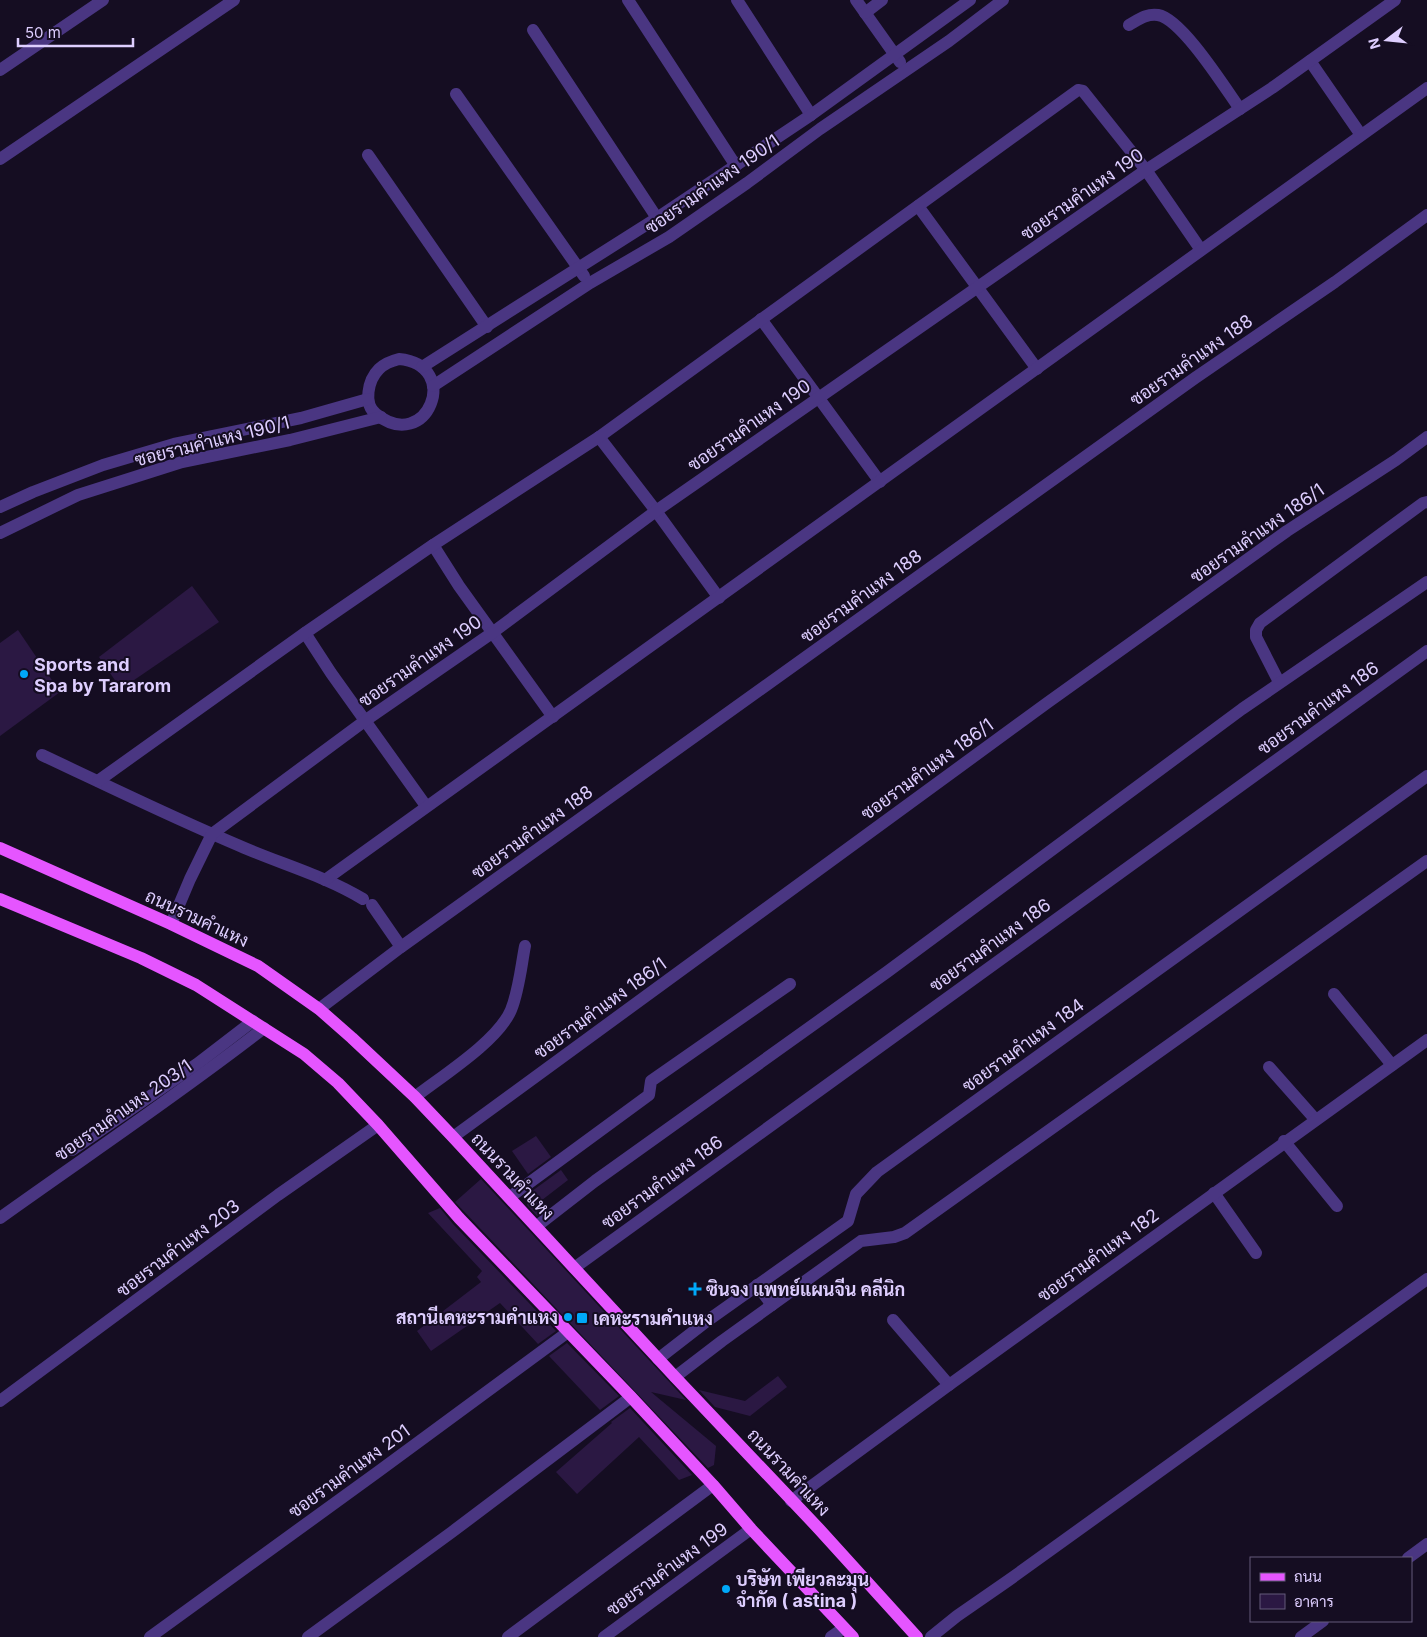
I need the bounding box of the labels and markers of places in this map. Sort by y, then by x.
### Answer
place label: Sports and Spa by Tararom [34,654,171,696]
marker: Sports and Spa by Tararom [18,668,30,680]
place label: ซินจง แพทย์แผนจีน คลีนิก [706,1277,905,1300]
marker: ซินจง แพทย์แผนจีน คลีนิก [688,1282,702,1296]
place label: สถานีเคหะรามคำแหง [396,1305,558,1328]
place label: เคหะรามคำแหง [593,1307,713,1329]
marker: สถานีเคหะรามคำแหง [562,1311,574,1323]
marker: เคหะรามคำแหง [575,1311,589,1325]
place label: บริษัท เพียวละมุน จำกัด ( astina ) [736,1567,869,1611]
marker: บริษัท เพียวละมุน จำกัด ( astina ) [720,1583,732,1595]

